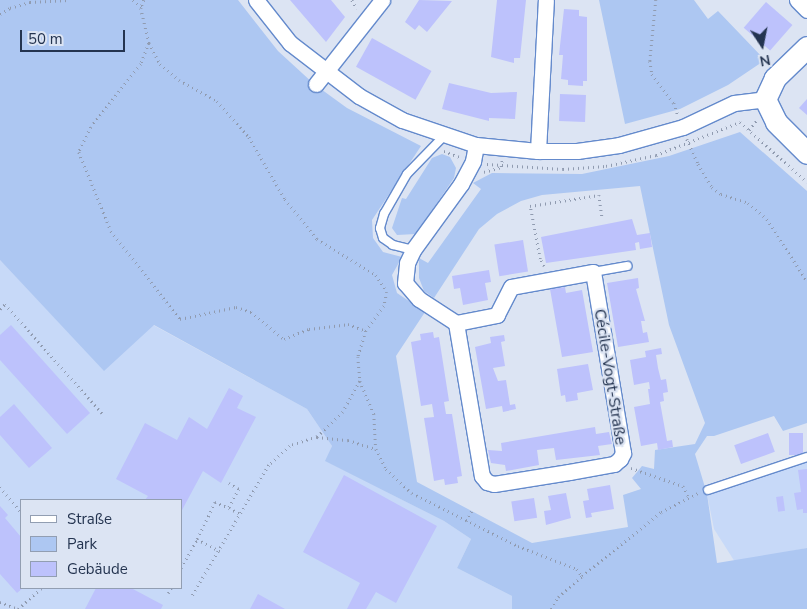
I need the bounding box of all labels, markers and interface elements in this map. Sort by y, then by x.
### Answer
scale bar [22,20,128,52]
north arrow [737,20,787,70]
text: 50 m [28,29,63,49]
text: N [758,50,772,71]
street label: Cécile-Vogt-Straße [590,308,630,446]
legend [20,499,182,589]
text: Straße [67,509,112,529]
text: Park [67,534,97,554]
text: Gebäude [67,559,128,579]

